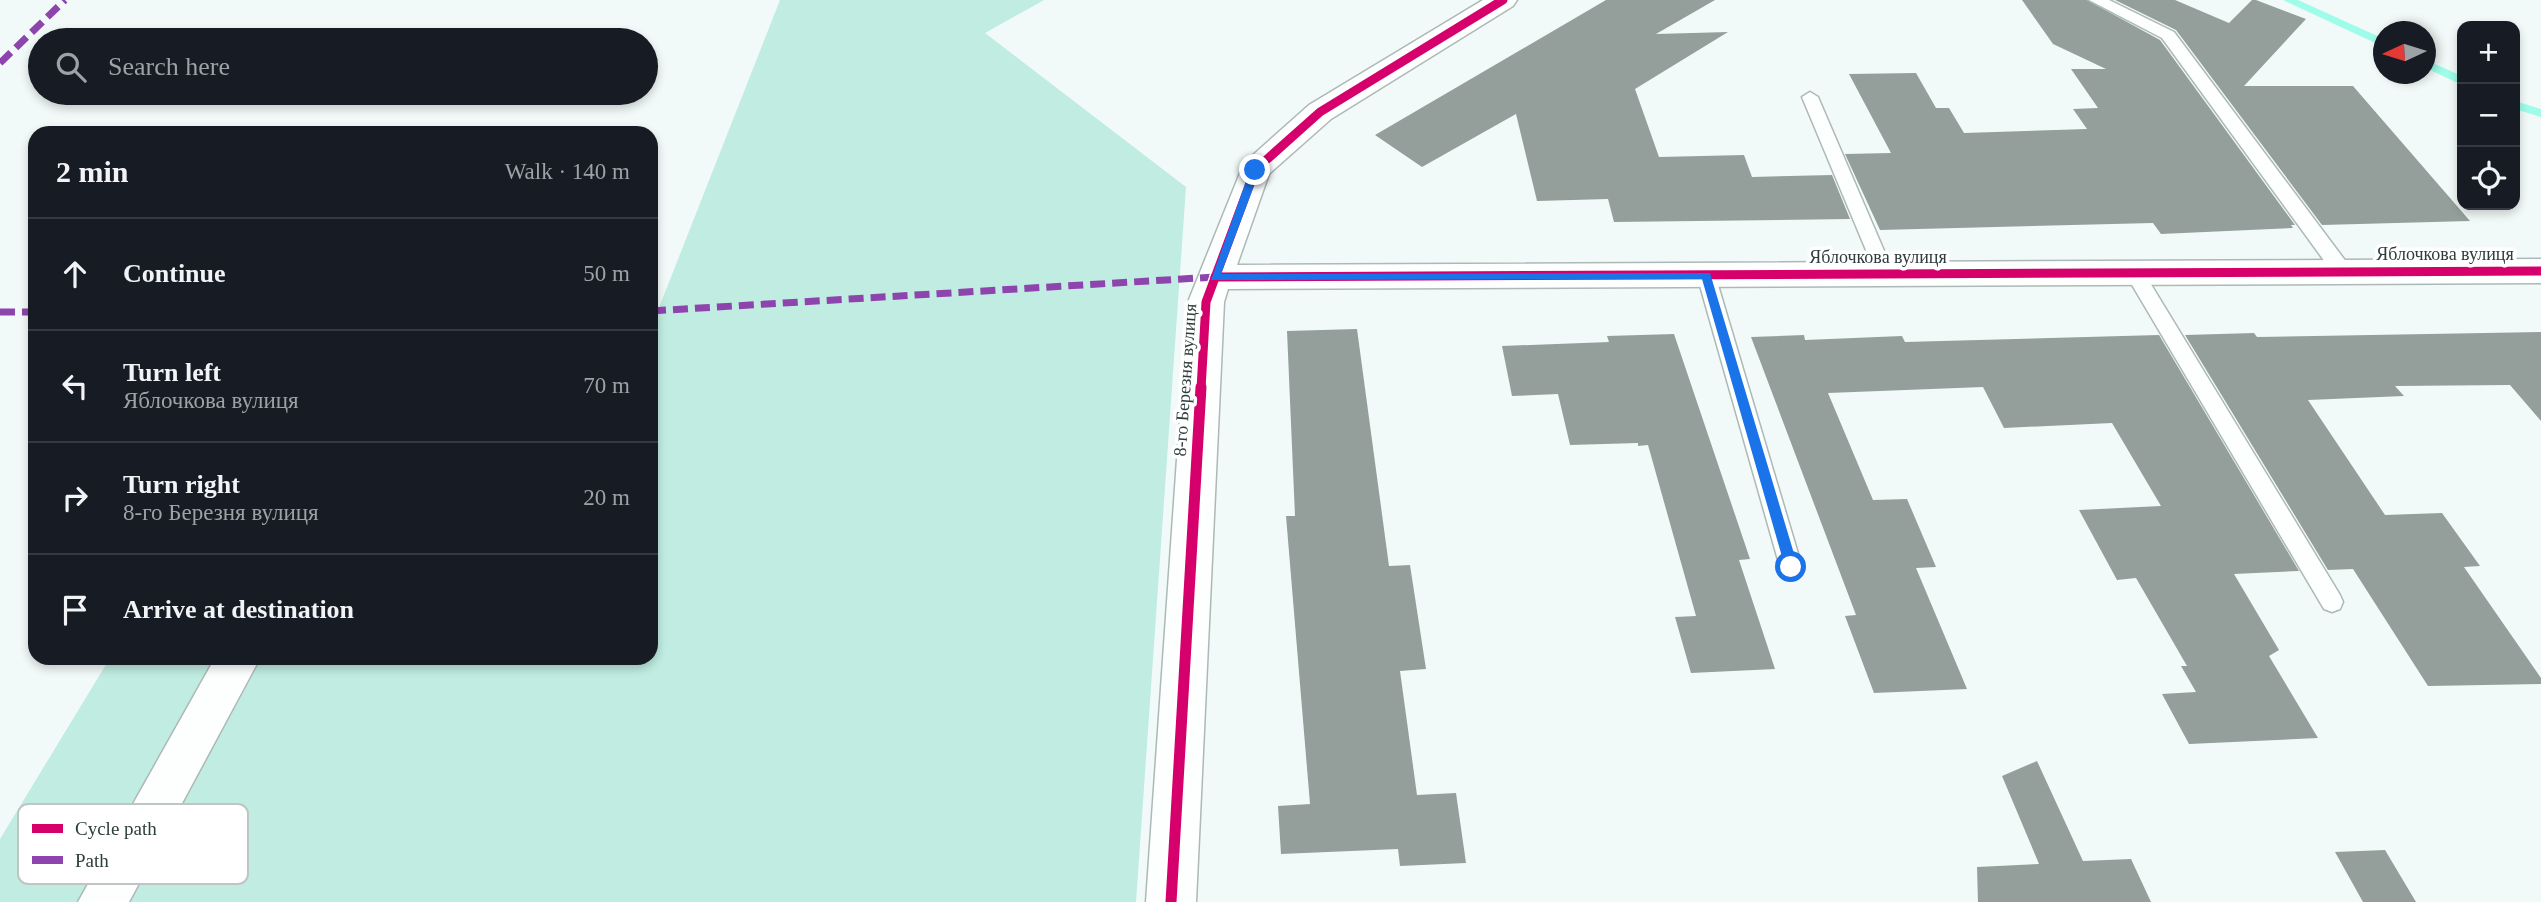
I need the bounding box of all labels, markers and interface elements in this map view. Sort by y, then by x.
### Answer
north arrow [2373,21,2436,84]
map controls [2457,21,2520,210]
button: + [2457,21,2520,84]
search box [28,28,658,105]
icon: search [52,48,90,86]
text: Search here [108,52,230,81]
button: − [2457,84,2520,147]
button: locate [2457,147,2520,210]
route end [1239,154,1270,185]
text: 2 min [56,155,129,188]
text: Walk · 140 m [505,159,630,184]
street label: Яблочкова вулиця [2376,244,2514,264]
street label: Яблочкова вулиця [1809,247,1947,267]
icon: ahead [56,255,94,293]
text: Continue [123,259,226,288]
text: 50 m [583,261,630,286]
street label: 8-го Березня вулиця [1170,303,1200,457]
text: Turn left [123,358,221,387]
icon: left [56,367,94,405]
text: 70 m [583,373,630,398]
text: Яблочкова вулиця [123,388,299,413]
text: Turn right [123,470,240,499]
icon: right [56,479,94,517]
text: 20 m [583,485,630,510]
text: 8-го Березня вулиця [123,500,319,525]
route start [1775,551,1806,582]
icon: arrive [56,591,94,629]
text: Arrive at destination [123,595,354,624]
legend [18,804,248,884]
text: Cycle path [75,818,157,839]
text: Path [75,850,109,871]

